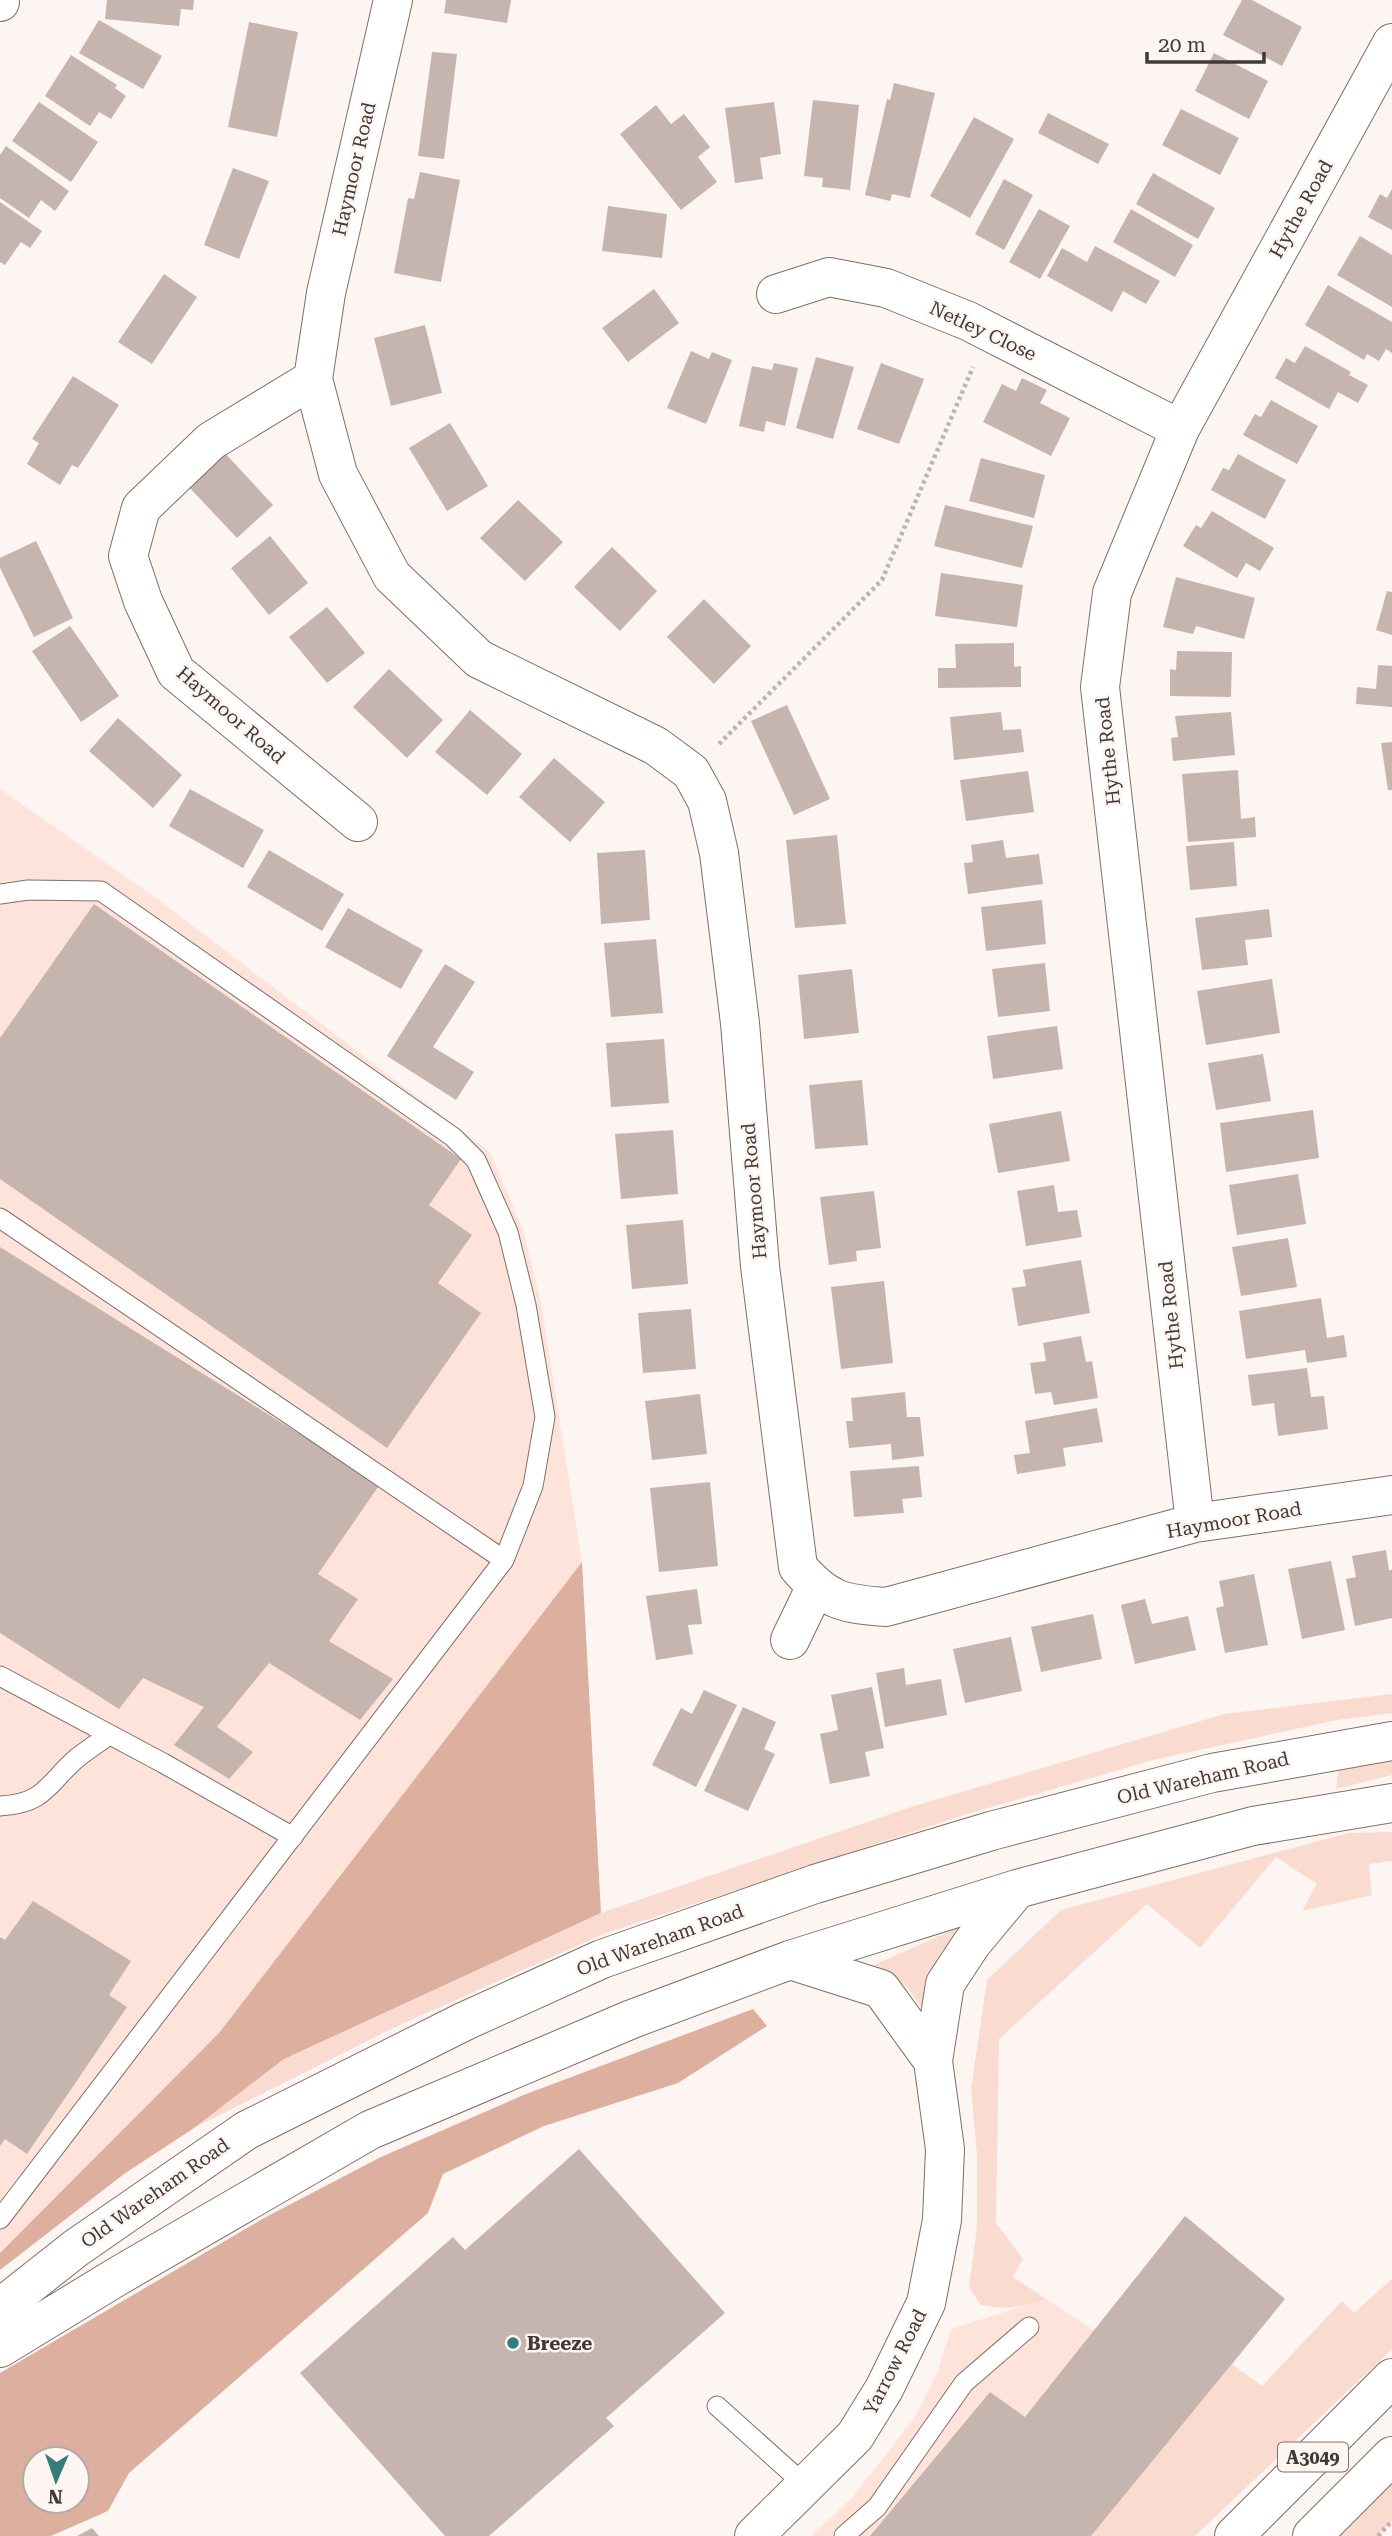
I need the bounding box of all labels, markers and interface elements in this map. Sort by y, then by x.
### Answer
scale bar [1147,21,1264,65]
text: 20 m [1158,33,1206,57]
street label: Haymoor Road [327,100,381,238]
street label: Hythe Road [1265,156,1337,262]
street label: Netley Close [926,296,1040,366]
street label: Haymoor Road [172,661,290,769]
street label: Hythe Road [1091,696,1125,806]
street label: Haymoor Road [737,1122,771,1260]
street label: Hythe Road [1154,1260,1188,1370]
street label: Haymoor Road [1165,1497,1303,1543]
street label: Old Wareham Road [1115,1747,1291,1809]
street label: Old Wareham Road [573,1899,747,1981]
street label: Old Wareham Road [76,2133,234,2253]
street label: Yarrow Road [858,2305,932,2419]
place label: Breeze [527,2332,592,2355]
marker: Breeze [505,2335,521,2351]
road number: A3049 [1278,2442,1348,2472]
north arrow [21,2445,91,2515]
text: N [47,2485,63,2508]

